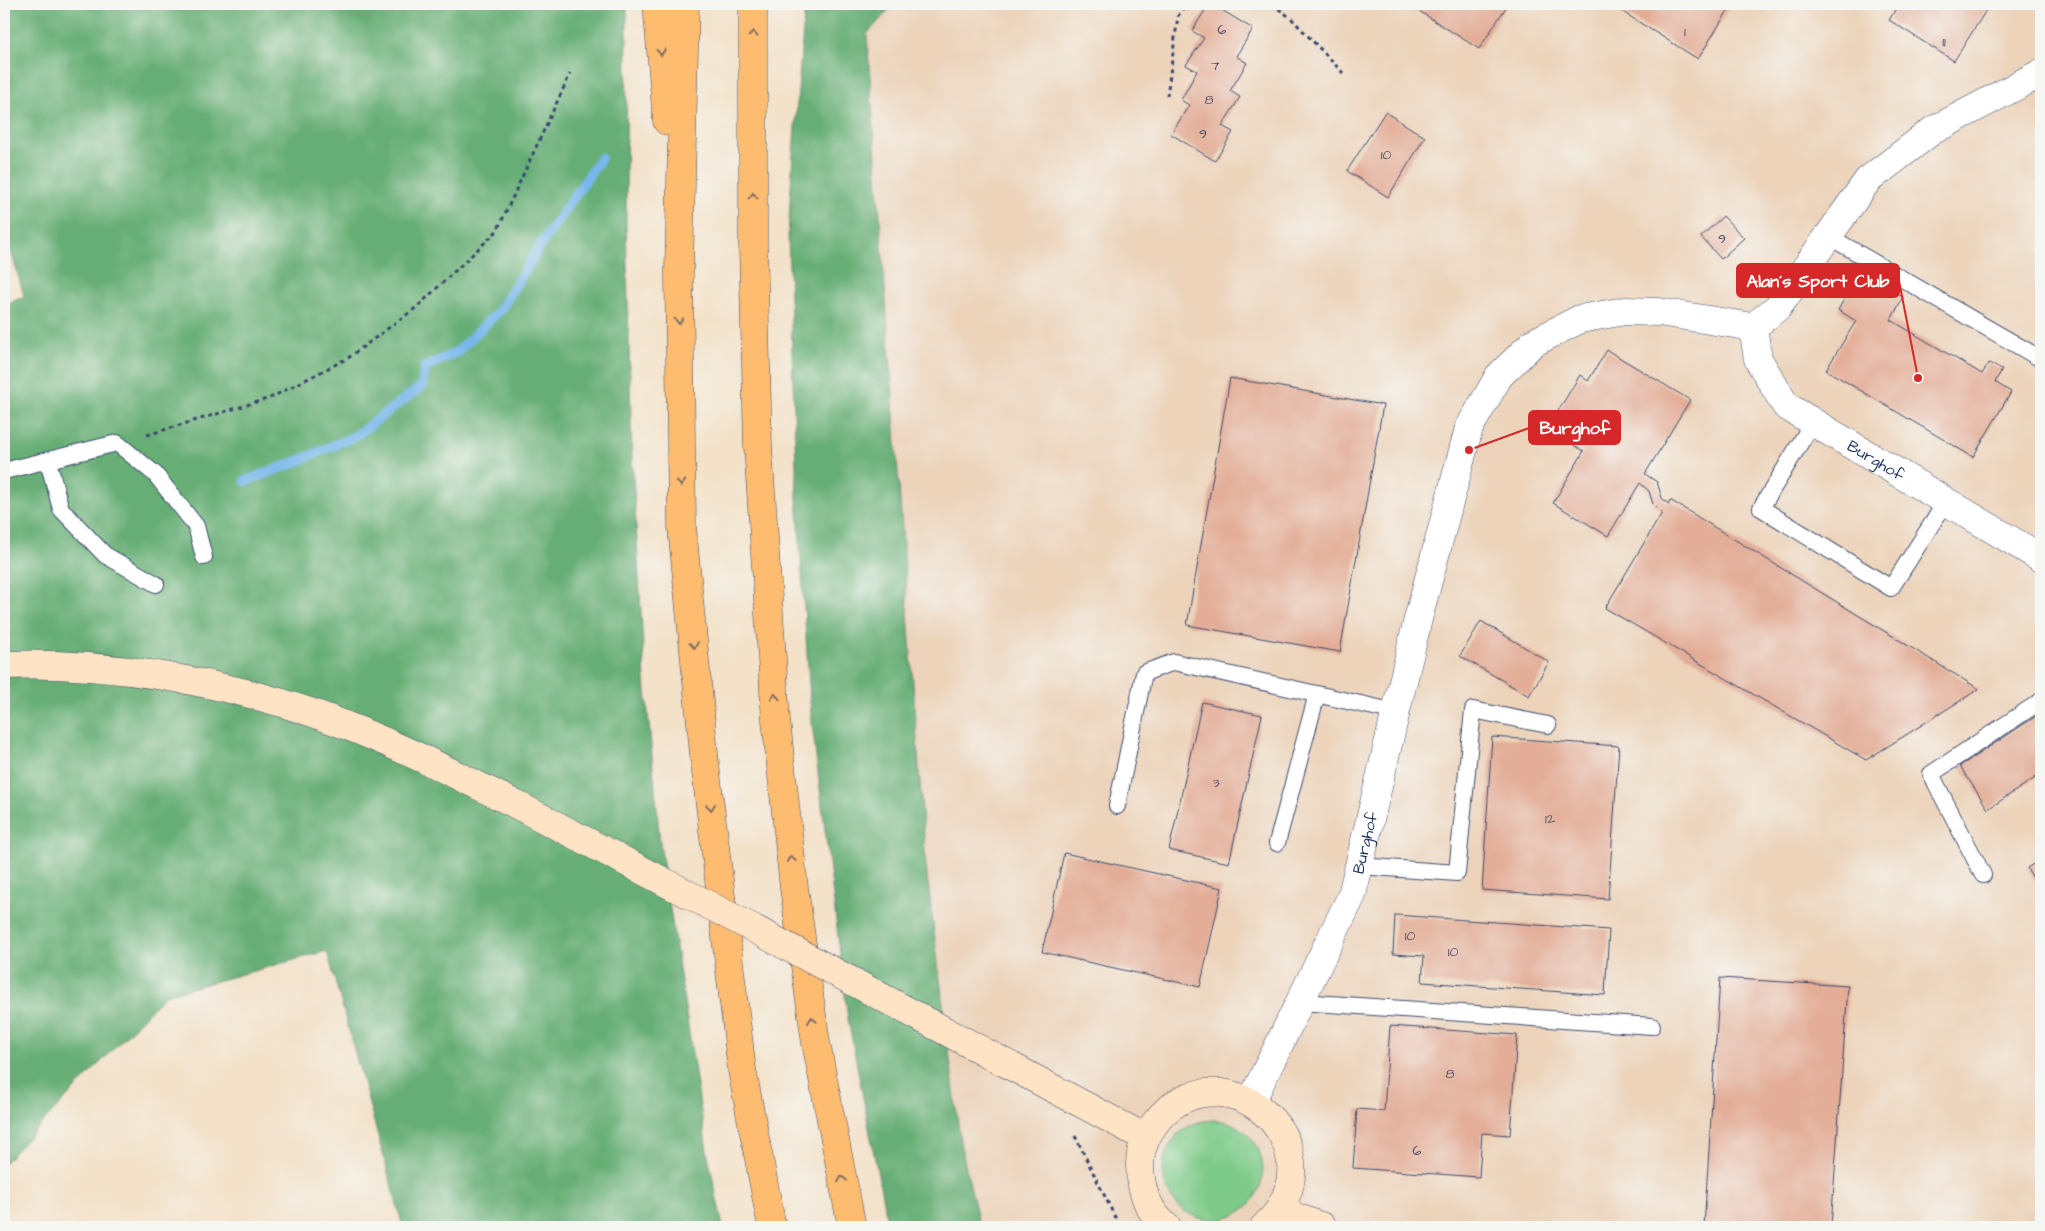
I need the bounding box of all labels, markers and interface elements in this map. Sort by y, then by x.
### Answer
house number: 6 [1218,20,1227,40]
house number: 1 [1684,22,1686,42]
one-way arrow [748,30,758,38]
house number: 11 [1942,32,1946,52]
one-way arrow [655,49,666,57]
house number: 7 [1211,56,1220,76]
house number: 8 [1204,90,1214,110]
house number: 9 [1199,124,1207,144]
house number: 10 [1381,145,1391,165]
one-way arrow [748,192,758,200]
house number: 9 [1718,229,1726,249]
callout: Alan´s Sport Club [1737,264,1899,297]
text: Alan´s Sport Club [1747,269,1890,294]
one-way arrow [674,317,684,325]
callout: Burghof [1529,411,1620,444]
text: Burghof [1540,416,1612,442]
street label: Burghof [1843,435,1909,486]
one-way arrow [676,479,687,487]
one-way arrow [688,641,699,649]
one-way arrow [769,693,780,701]
house number: 3 [1212,773,1220,793]
one-way arrow [705,803,716,811]
street label: Burghof [1347,809,1384,876]
house number: 12 [1545,809,1555,829]
one-way arrow [786,854,797,862]
house number: 10 [1405,926,1415,946]
house number: 10 [1448,942,1458,962]
one-way arrow [808,1015,818,1024]
house number: 8 [1445,1064,1455,1084]
house number: 6 [1413,1141,1422,1161]
one-way arrow [838,1175,848,1184]

